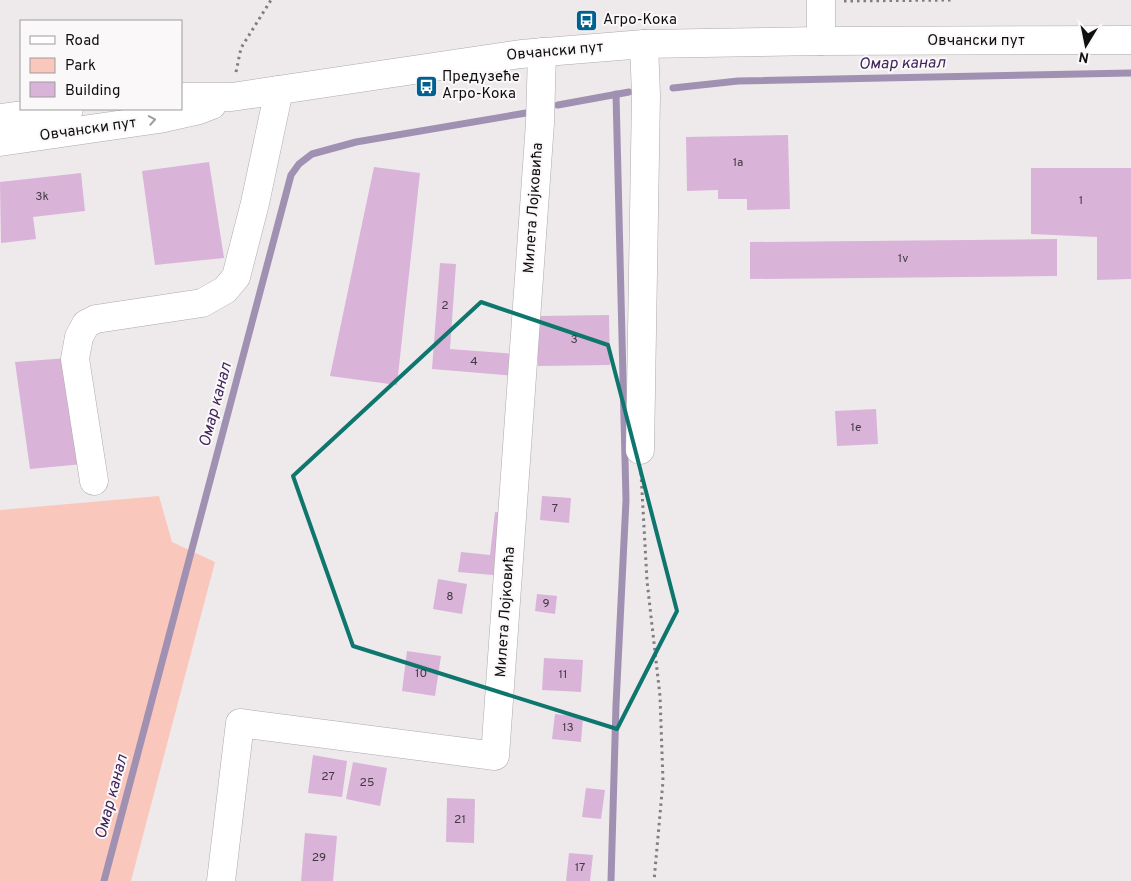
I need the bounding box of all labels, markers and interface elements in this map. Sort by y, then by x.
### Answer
bus stop icon: Агро-Кока [575,8,599,32]
place label: Агро-Кока [603,11,677,30]
legend [20,20,182,110]
north arrow [1061,20,1111,70]
text: Road [65,32,100,51]
street label: Овчански пут [927,32,1025,51]
street label: Овчански пут [506,38,605,66]
text: N [1078,47,1090,66]
water label: Омар канал [859,53,946,75]
text: Park [65,57,96,76]
place label: Предузеће Агро-Кока [442,68,520,104]
bus stop icon: Предузеће Агро-Кока [414,74,438,98]
text: Building [65,82,120,101]
street label: Овчански пут [38,114,138,146]
one-way arrow [148,116,157,126]
street label: Милета Лојковића [520,142,548,274]
house number: 1a [733,155,743,171]
house number: 3k [35,189,49,205]
house number: 1 [1079,193,1083,209]
house number: 1v [898,251,908,267]
house number: 2 [441,298,449,314]
house number: 3 [570,332,578,348]
house number: 4 [470,354,478,370]
water label: Омар канал [195,360,237,449]
house number: 1e [851,420,861,436]
house number: 7 [552,501,558,517]
street label: Милета Лојковића [492,546,520,678]
house number: 8 [446,589,454,605]
house number: 9 [542,596,550,612]
house number: 10 [415,666,427,682]
house number: 11 [559,667,567,683]
house number: 13 [562,720,574,736]
water label: Омар канал [91,752,133,841]
house number: 27 [321,769,335,785]
house number: 25 [360,775,374,791]
house number: 21 [454,812,466,828]
house number: 29 [312,850,326,866]
house number: 17 [575,860,585,876]

